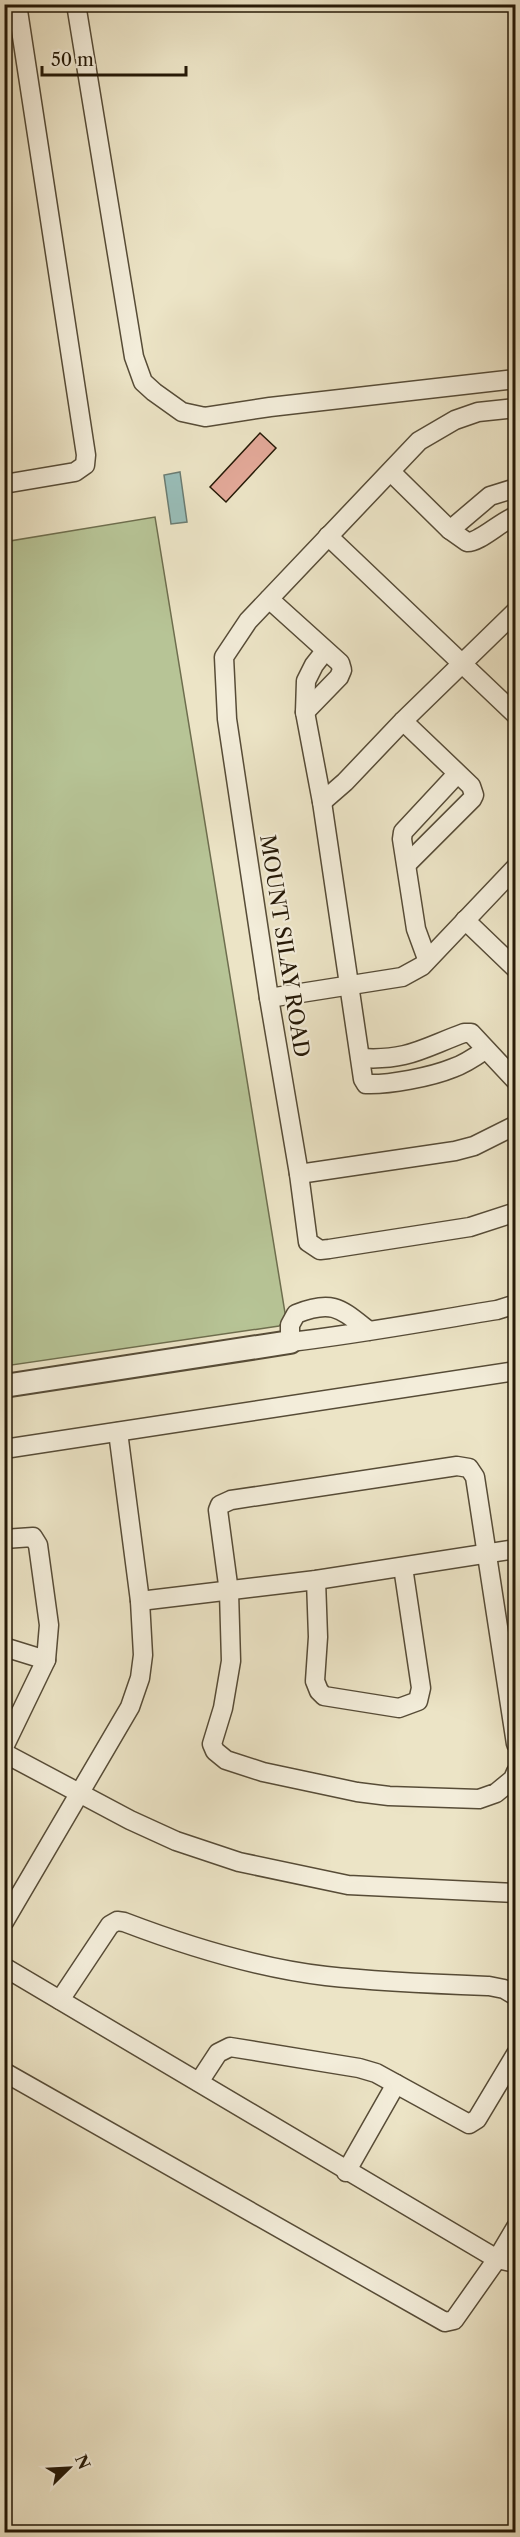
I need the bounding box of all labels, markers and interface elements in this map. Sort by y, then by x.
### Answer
scale bar [42,39,186,77]
text: 50 m [51,49,94,71]
street label: MOUNT SILAY ROAD [255,833,315,1059]
north arrow [39,2438,99,2498]
text: N [71,2451,95,2472]

